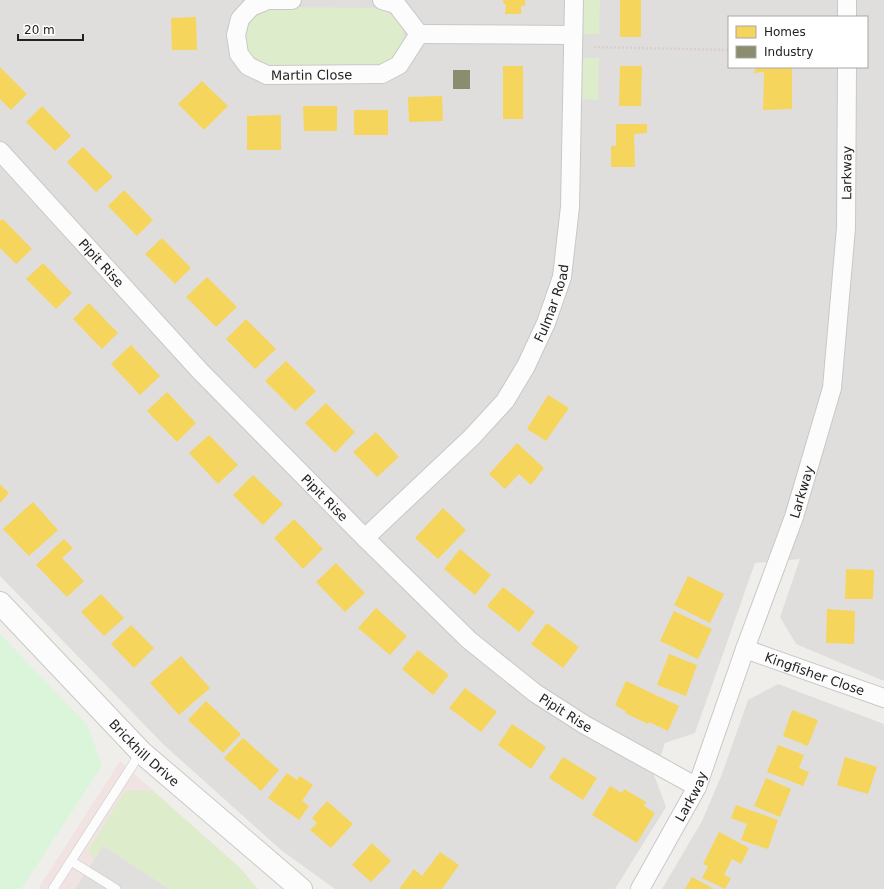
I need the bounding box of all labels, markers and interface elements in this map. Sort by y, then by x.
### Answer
scale bar [18,16,83,42]
legend [728,16,868,68]
text: 20 m [24,23,55,37]
text: Homes [764,25,806,39]
text: Industry [764,45,813,59]
street label: Martin Close [271,67,352,82]
street label: Larkway [839,145,854,200]
street label: Pipit Rise [76,236,127,290]
street label: Fulmar Road [531,263,571,344]
street label: Larkway [787,463,816,520]
street label: Pipit Rise [299,471,351,524]
street label: Kingfisher Close [763,649,867,698]
street label: Pipit Rise [537,690,595,735]
street label: Brickhill Drive [106,716,182,789]
street label: Larkway [672,769,710,824]

